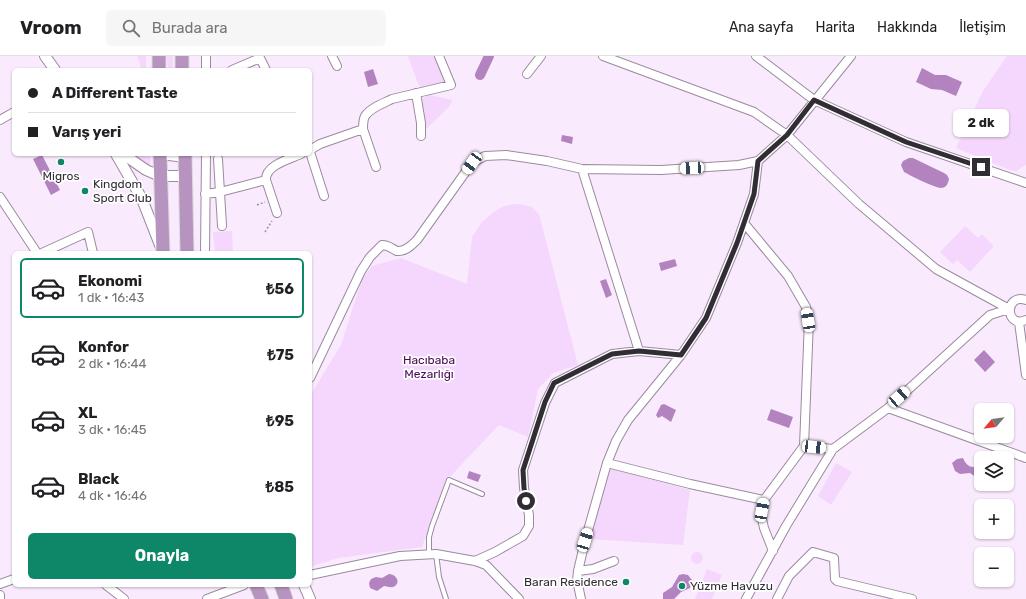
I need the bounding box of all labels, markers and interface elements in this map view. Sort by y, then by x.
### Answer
search box [106,10,386,46]
text: Vroom [20,16,82,39]
icon: search [120,17,142,39]
text: Burada ara [152,19,228,37]
text: Ana sayfa [729,19,793,36]
text: Harita [815,19,855,36]
text: Hakkında [877,19,937,36]
text: İletişim [959,19,1006,36]
text: A Different Taste [52,84,178,102]
callout: 2 dk [953,109,1009,137]
text: 2 dk [967,115,995,130]
text: Varış yeri [52,123,121,141]
car [460,150,484,176]
marker: Migros [56,157,66,167]
route end [972,158,990,176]
car [680,161,704,175]
place label: Migros [42,169,80,183]
place label: Kingdom Sport Club [93,177,152,205]
marker: Kingdom Sport Club [80,186,90,196]
icon: car [30,270,66,306]
text: Ekonomi [78,272,142,290]
text: ₺56 [266,280,294,298]
text: 1 dk · 16:43 [78,290,144,305]
car [800,307,816,333]
icon: car [30,336,66,372]
text: Konfor [78,338,129,356]
text: ₺75 [267,346,294,364]
park label: Hacıbaba Mezarlığı [403,353,455,381]
text: 2 dk · 16:44 [78,356,147,371]
car [886,385,912,409]
icon: car [30,402,66,438]
north arrow [974,403,1014,443]
map controls [974,403,1014,587]
text: XL [78,404,97,422]
text: ₺95 [266,412,294,430]
text: 3 dk · 16:45 [78,422,147,437]
car [801,440,827,454]
button: layers [974,451,1014,491]
icon: car [30,468,66,504]
text: Black [78,470,119,488]
text: ₺85 [266,478,294,496]
text: 4 dk · 16:46 [78,488,147,503]
route start [517,492,535,510]
car [754,497,770,523]
button: + [974,499,1014,539]
car [576,527,594,553]
button: Onayla [28,533,296,579]
button: − [974,547,1014,587]
place label: Baran Residence [524,575,618,589]
marker: Baran Residence [621,577,631,587]
place label: Yüzme Havuzu [690,579,773,593]
marker: Yüzme Havuzu [677,581,687,591]

